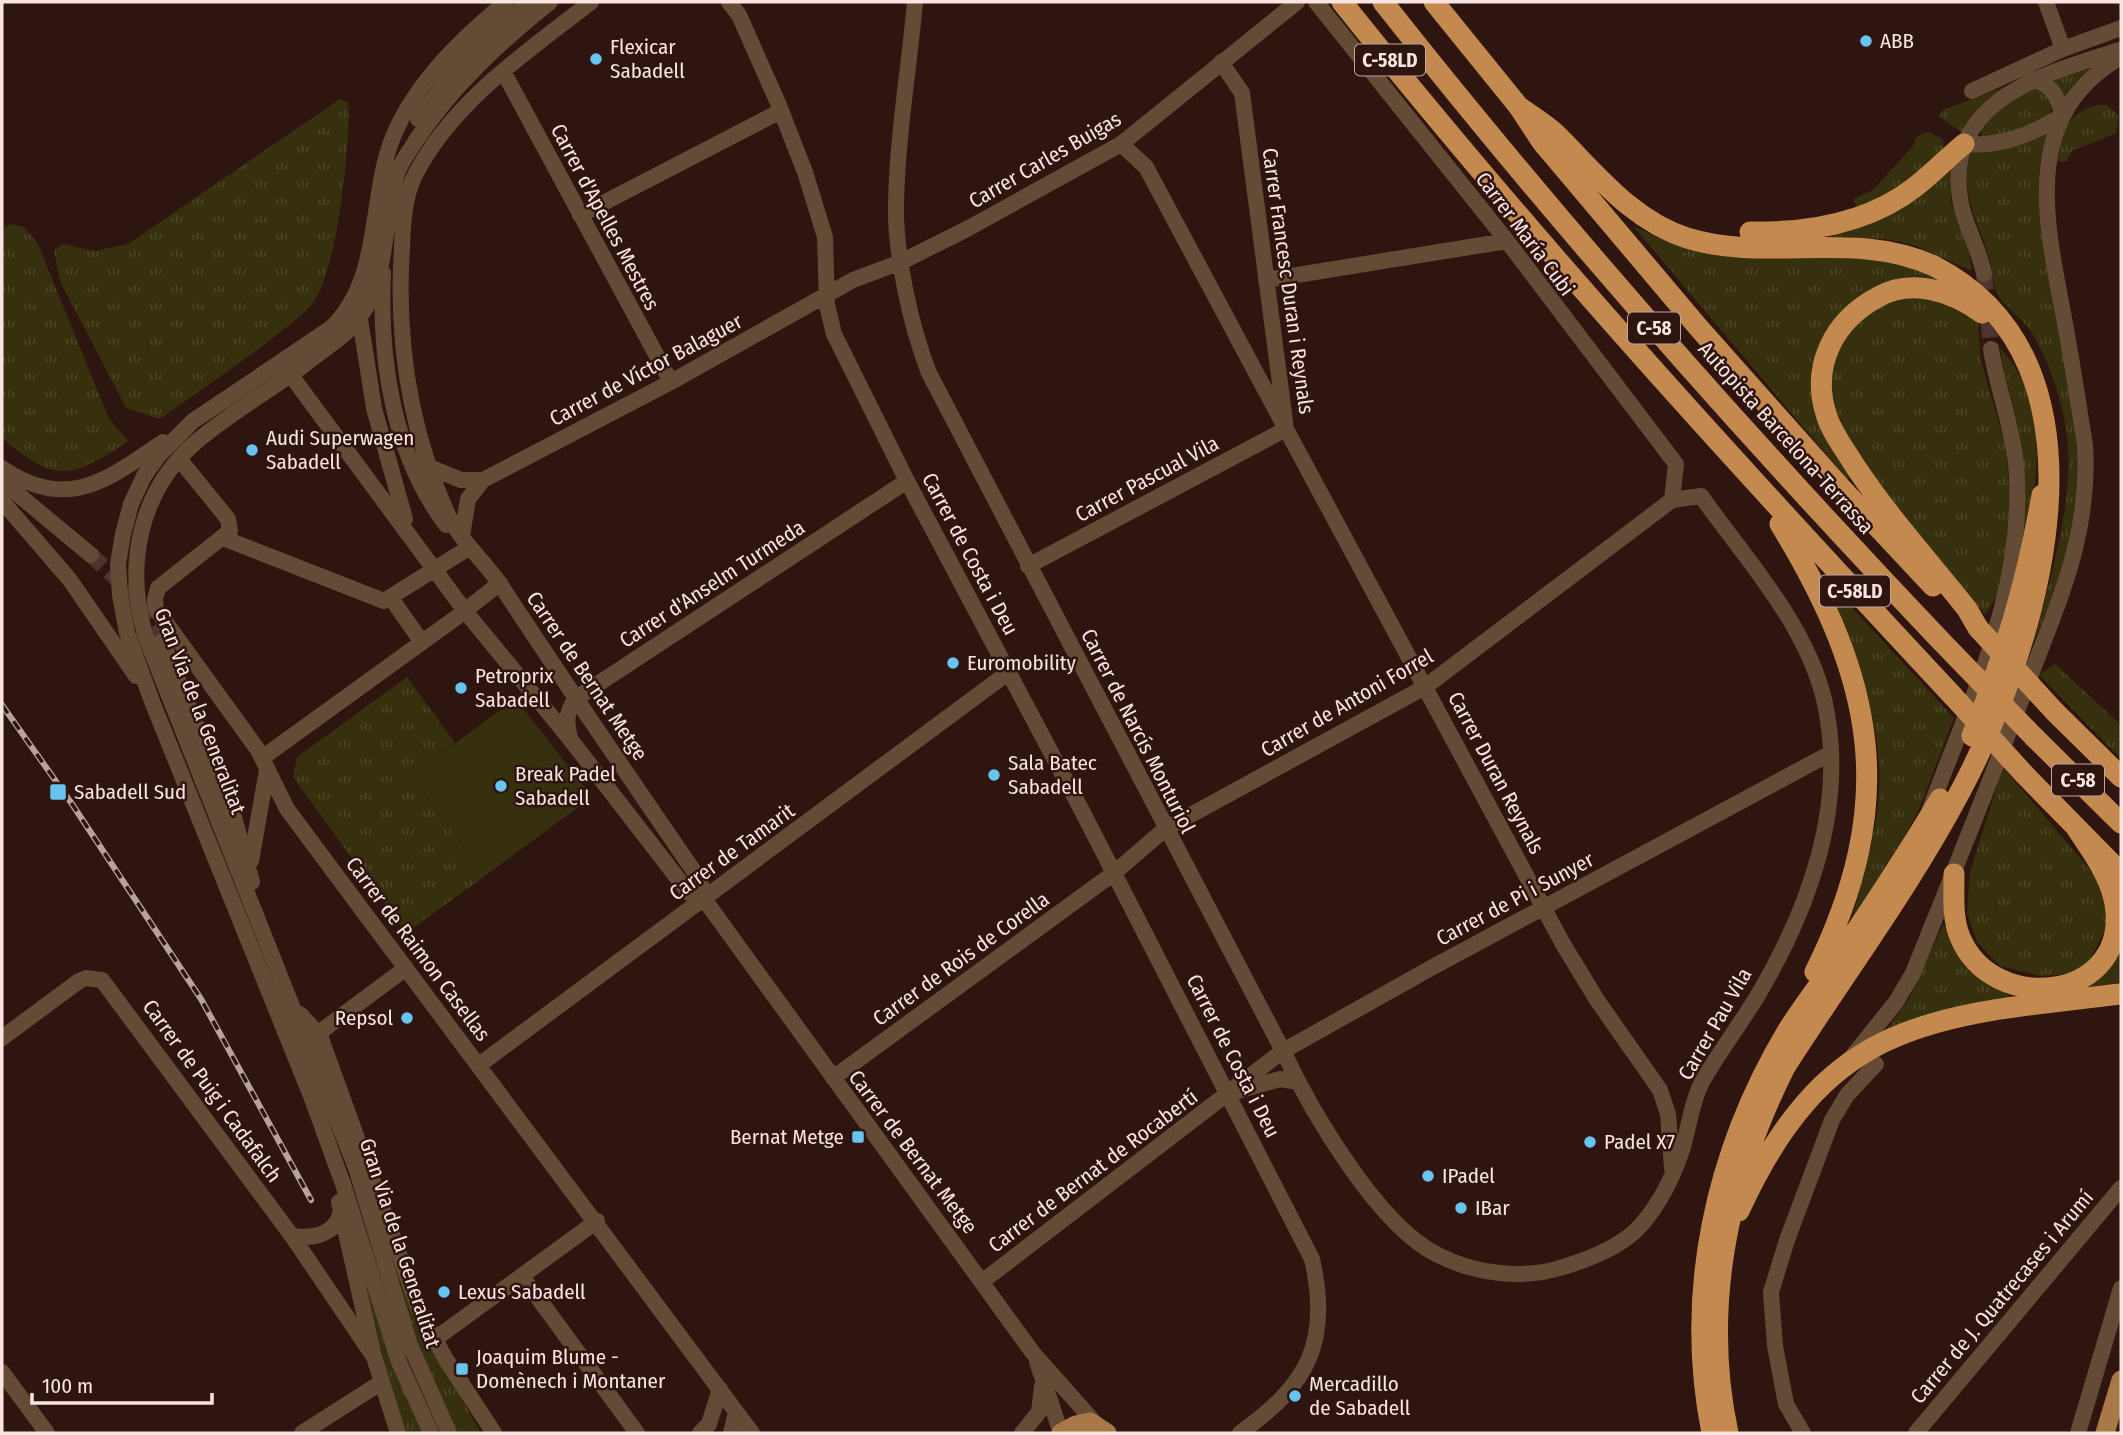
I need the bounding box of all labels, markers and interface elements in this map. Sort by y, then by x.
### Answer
place label: ABB [1880,28,1914,54]
marker: ABB [1858,33,1874,49]
place label: Flexicar Sabadell [610,34,685,84]
road number: C-58LD [1355,44,1425,76]
marker: Flexicar Sabadell [588,51,604,67]
street label: Carrer Carles Buigas [964,106,1126,214]
street label: Carrer d'Apelles Mestres [545,119,665,315]
street label: Carrer Francesc Duran i Reynals [1256,146,1320,416]
street label: Carrer María Cubi [1470,167,1580,301]
street label: Carrer de Víctor Balaguer [545,308,747,432]
road number: C-58 [1628,312,1680,344]
street label: Autopista Barcelona-Terrassa [1693,336,1879,540]
place label: Audi Superwagen Sabadell [266,425,414,475]
street label: Carrer Pascual Vila [1071,430,1223,528]
marker: Audi Superwagen Sabadell [244,442,260,458]
street label: Carrer de Costa i Deu [916,468,1024,640]
street label: Carrer d'Anselm Turmeda [614,514,810,654]
road number: C-58LD [1820,576,1890,606]
street label: Carrer de Bernat Metge [521,587,653,765]
street label: Gran Via de la Generalitat [149,604,251,818]
street label: Carrer de Narcís Monturiol [1075,624,1201,838]
street label: Carrer de Antoni Forrel [1256,643,1438,763]
place label: Euromobility [967,650,1077,676]
marker: Euromobility [945,655,961,671]
place label: Petroprix Sabadell [475,663,554,713]
marker: Petroprix Sabadell [453,680,469,696]
street label: Carrer Duran Reynals [1442,687,1550,859]
place label: Sala Batec Sabadell [1008,750,1097,800]
place label: Break Padel Sabadell [515,761,616,811]
road number: C-58 [2052,764,2104,796]
marker: Sala Batec Sabadell [986,767,1002,783]
marker: Break Padel Sabadell [493,778,509,794]
place label: Sabadell Sud [74,779,186,805]
marker: Sabadell Sud [48,782,68,802]
street label: Carrer de Tamarit [664,798,800,906]
street label: Carrer de Pi i Sunyer [1432,846,1599,952]
street label: Carrer de Raimon Casellas [340,852,496,1046]
street label: Carrer de Rois de Corella [868,886,1054,1032]
street label: Carrer Pau Vila [1672,963,1758,1085]
street label: Carrer de Costa i Deu [1181,970,1285,1142]
street label: Carrer de Puig i Cadafalch [137,994,287,1188]
place label: Repsol [335,1005,393,1031]
marker: Repsol [399,1010,415,1026]
street label: Carrer de Bernat Metge [843,1065,983,1239]
street label: Carrer de Bernat de Rocabertí [983,1084,1203,1258]
place label: Bernat Metge [730,1124,844,1150]
marker: Bernat Metge [850,1129,866,1145]
place label: Padel X7 [1604,1129,1675,1155]
marker: Padel X7 [1582,1134,1598,1150]
street label: Gran Via de la Generalitat [354,1135,446,1351]
place label: IPadel [1442,1163,1495,1189]
marker: IPadel [1420,1168,1436,1184]
street label: Carrer de J. Quatrecases i Arumí [1905,1185,2099,1409]
place label: IBar [1475,1195,1510,1221]
marker: IBar [1453,1200,1469,1216]
place label: Lexus Sabadell [458,1279,586,1305]
marker: Lexus Sabadell [436,1284,452,1300]
place label: Joaquim Blume - Domènech i Montaner [476,1344,666,1394]
marker: Joaquim Blume - Domènech i Montaner [454,1361,470,1377]
scale bar [32,1362,212,1406]
place label: Mercadillo de Sabadell [1309,1371,1411,1421]
text: 100 m [42,1373,93,1399]
marker: Mercadillo de Sabadell [1287,1388,1303,1404]

